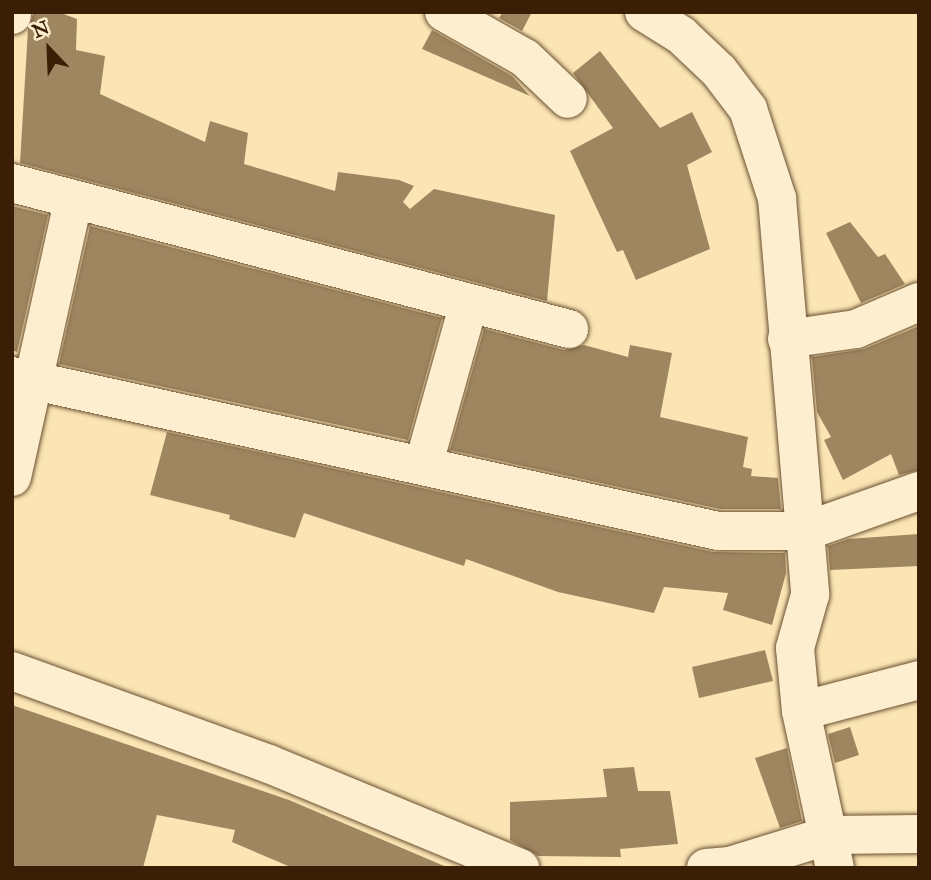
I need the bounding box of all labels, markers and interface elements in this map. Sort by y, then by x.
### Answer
north arrow [14,14,84,84]
text: N [29,15,53,43]

